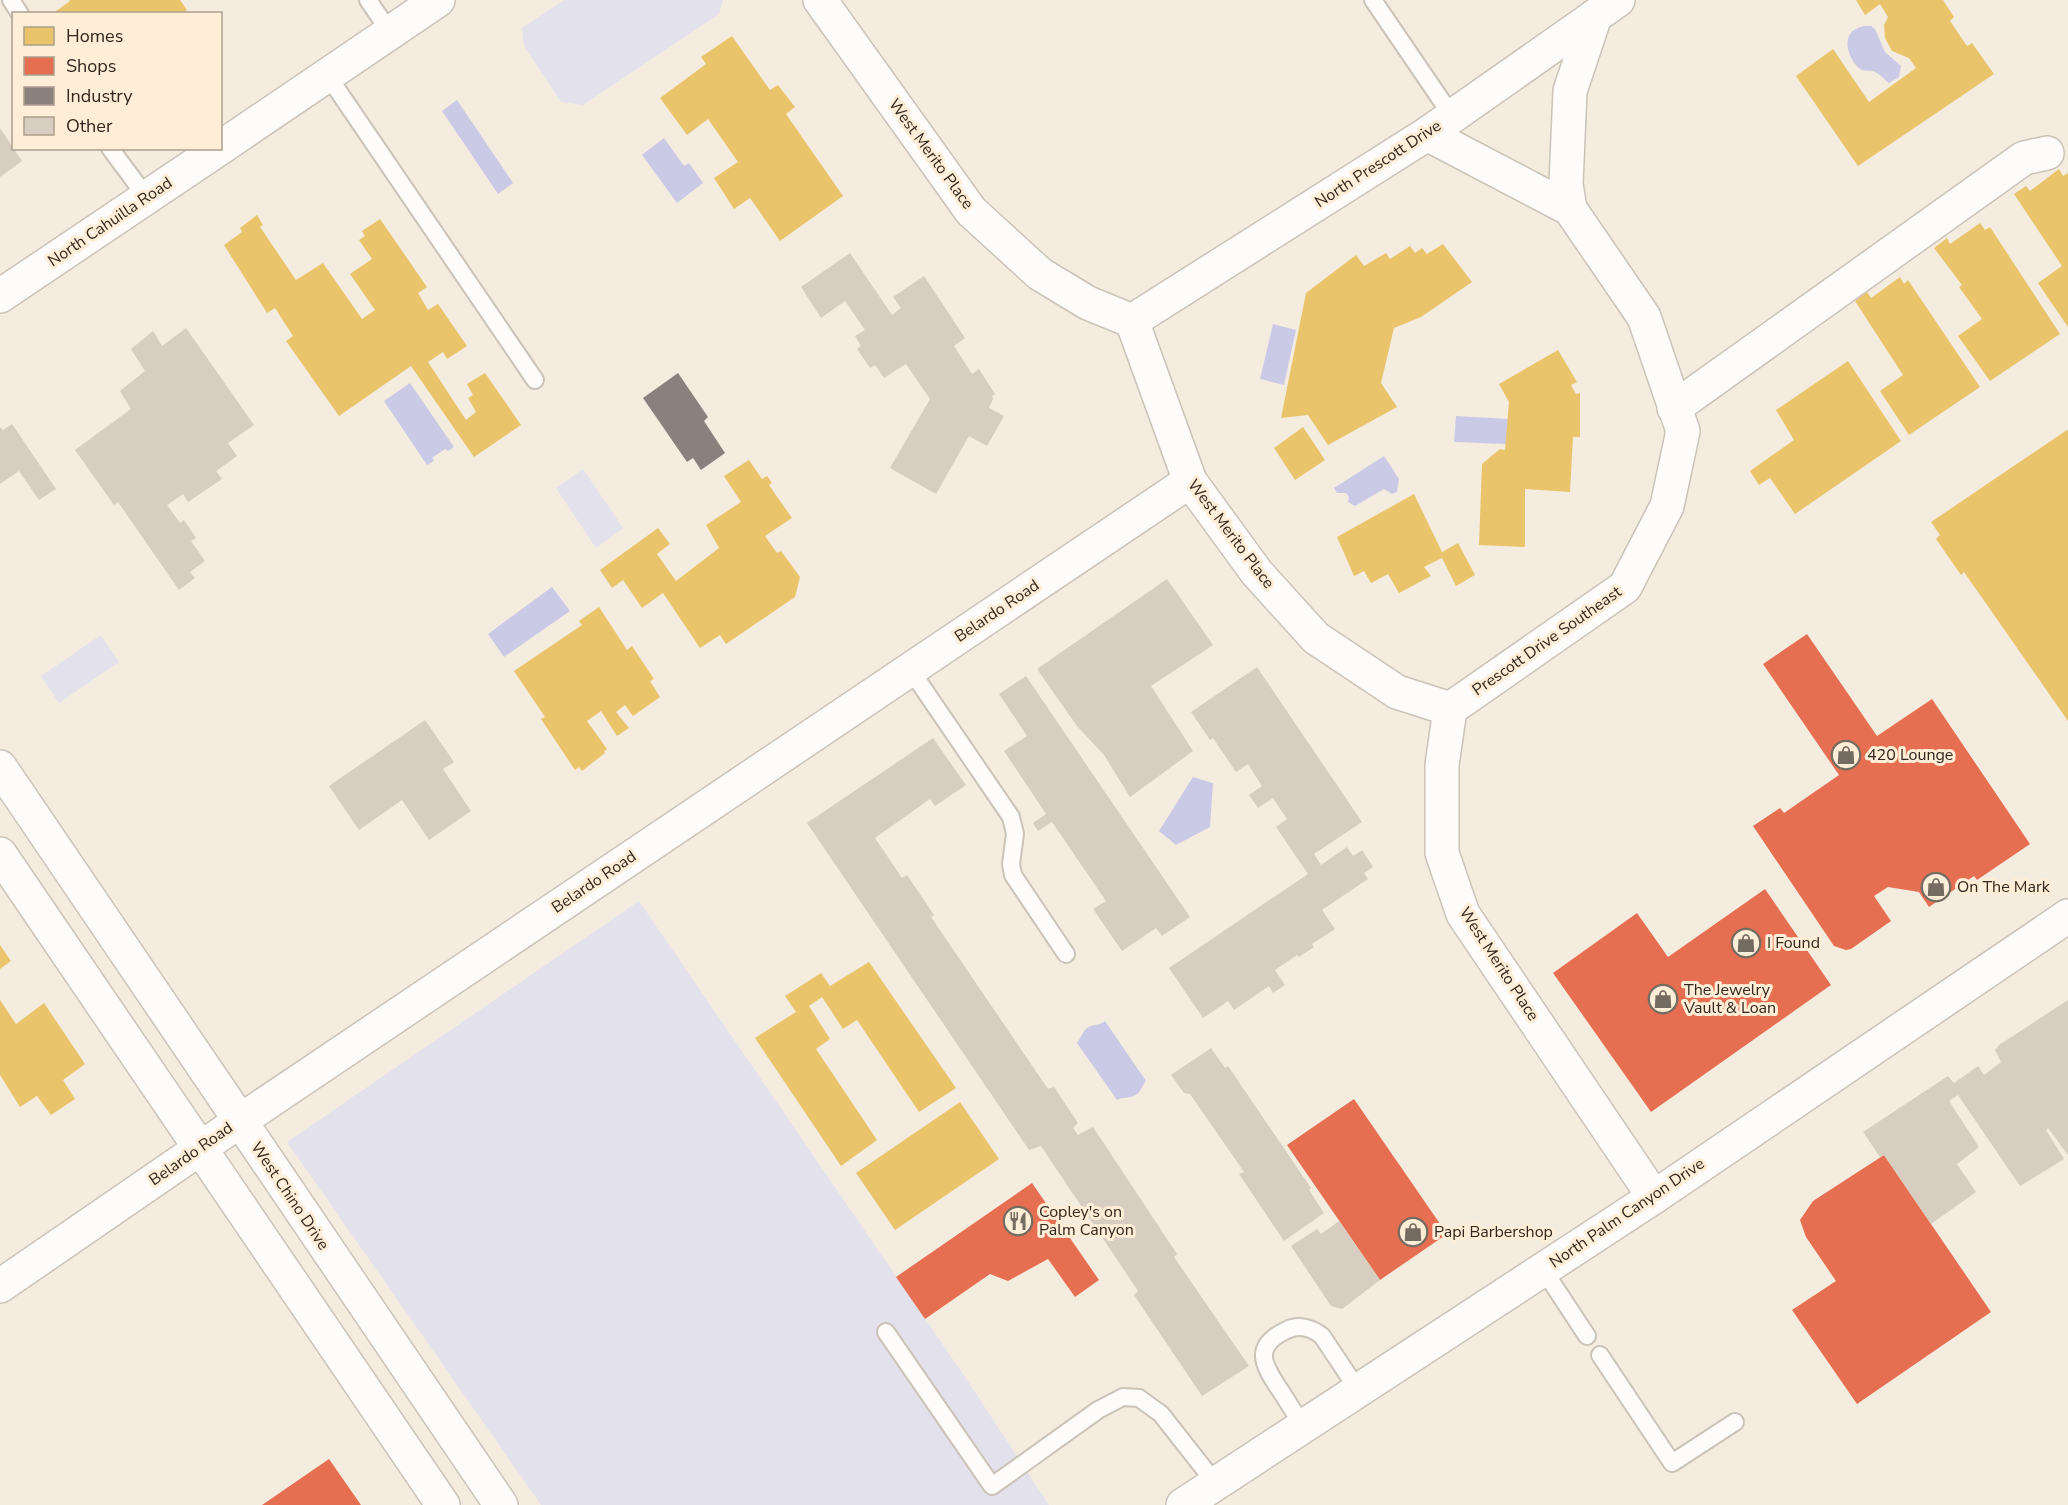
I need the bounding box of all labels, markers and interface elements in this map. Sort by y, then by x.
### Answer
legend [12,12,222,150]
text: Homes [66,24,123,48]
text: Shops [66,54,116,78]
text: Industry [66,84,133,108]
street label: West Merito Place [883,94,979,214]
text: Other [66,114,113,138]
street label: North Prescott Drive [1311,115,1445,213]
street label: North Cahuilla Road [43,172,177,272]
street label: West Merito Place [1183,475,1279,593]
street label: Belardo Road [950,575,1044,647]
street label: Prescott Drive Southeast [1468,581,1626,701]
shop icon: 420 Lounge [1830,739,1862,771]
place label: 420 Lounge [1867,744,1953,766]
street label: Belardo Road [547,846,641,918]
shop icon: On The Mark [1920,871,1952,903]
place label: On The Mark [1957,876,2051,898]
street label: West Merito Place [1454,903,1544,1025]
shop icon: I Found [1730,927,1762,959]
place label: I Found [1767,932,1820,954]
place label: The Jewelry Vault & Loan [1683,979,1776,1019]
shop icon: The Jewelry Vault & Loan [1647,983,1679,1015]
street label: Belardo Road [145,1117,237,1191]
street label: West Chino Drive [246,1138,334,1254]
street label: North Palm Canyon Drive [1545,1153,1709,1273]
place label: Copley's on Palm Canyon [1039,1201,1134,1241]
restaurant icon: Copley's on Palm Canyon [1002,1205,1034,1237]
shop icon: Papi Barbershop [1397,1216,1429,1248]
place label: Papi Barbershop [1434,1221,1553,1243]

